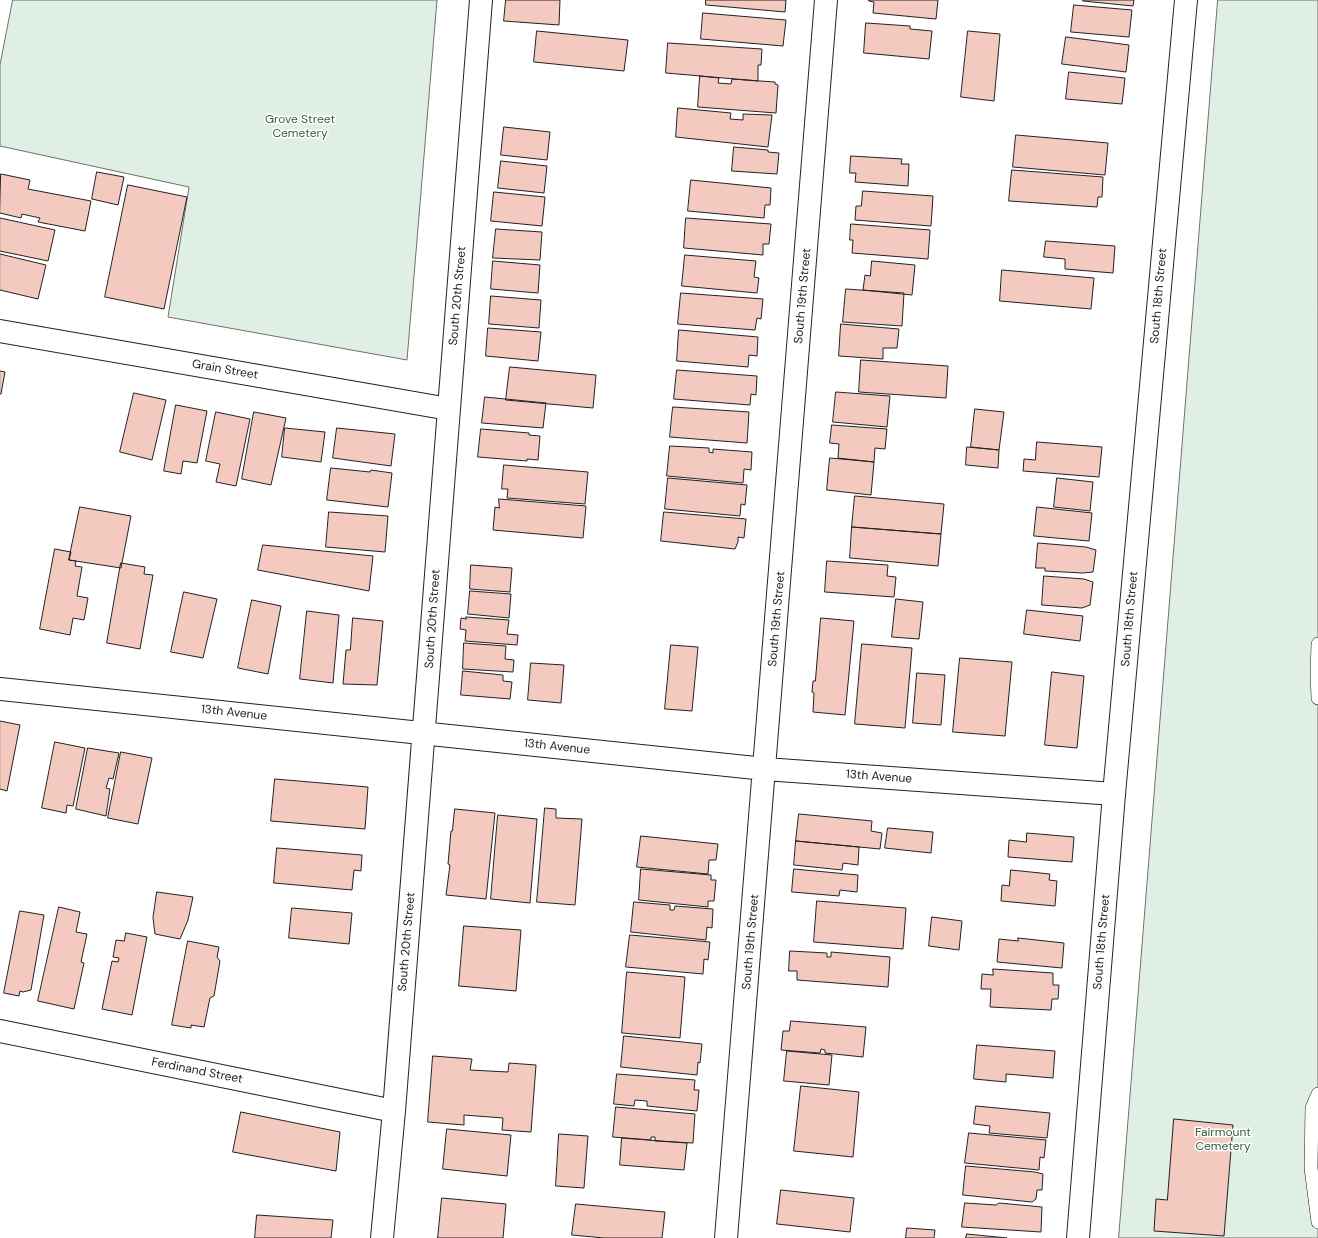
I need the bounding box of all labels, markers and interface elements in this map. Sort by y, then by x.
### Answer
park label: Grove Street Cemetery [265,113,335,141]
street label: South 20th Street [446,246,470,346]
street label: South 19th Street [792,248,814,344]
street label: South 18th Street [1148,248,1170,344]
street label: Grain Street [191,357,259,383]
street label: South 20th Street [422,569,444,669]
street label: South 19th Street [766,571,788,667]
street label: South 18th Street [1119,571,1141,667]
street label: 13th Avenue [200,702,268,724]
street label: 13th Avenue [523,736,591,758]
street label: 13th Avenue [845,768,913,786]
street label: South 20th Street [395,892,419,992]
street label: South 19th Street [740,894,762,990]
street label: South 18th Street [1091,894,1113,990]
street label: Ferdinand Street [150,1055,244,1087]
park label: Fairmount Cemetery [1195,1126,1251,1154]

